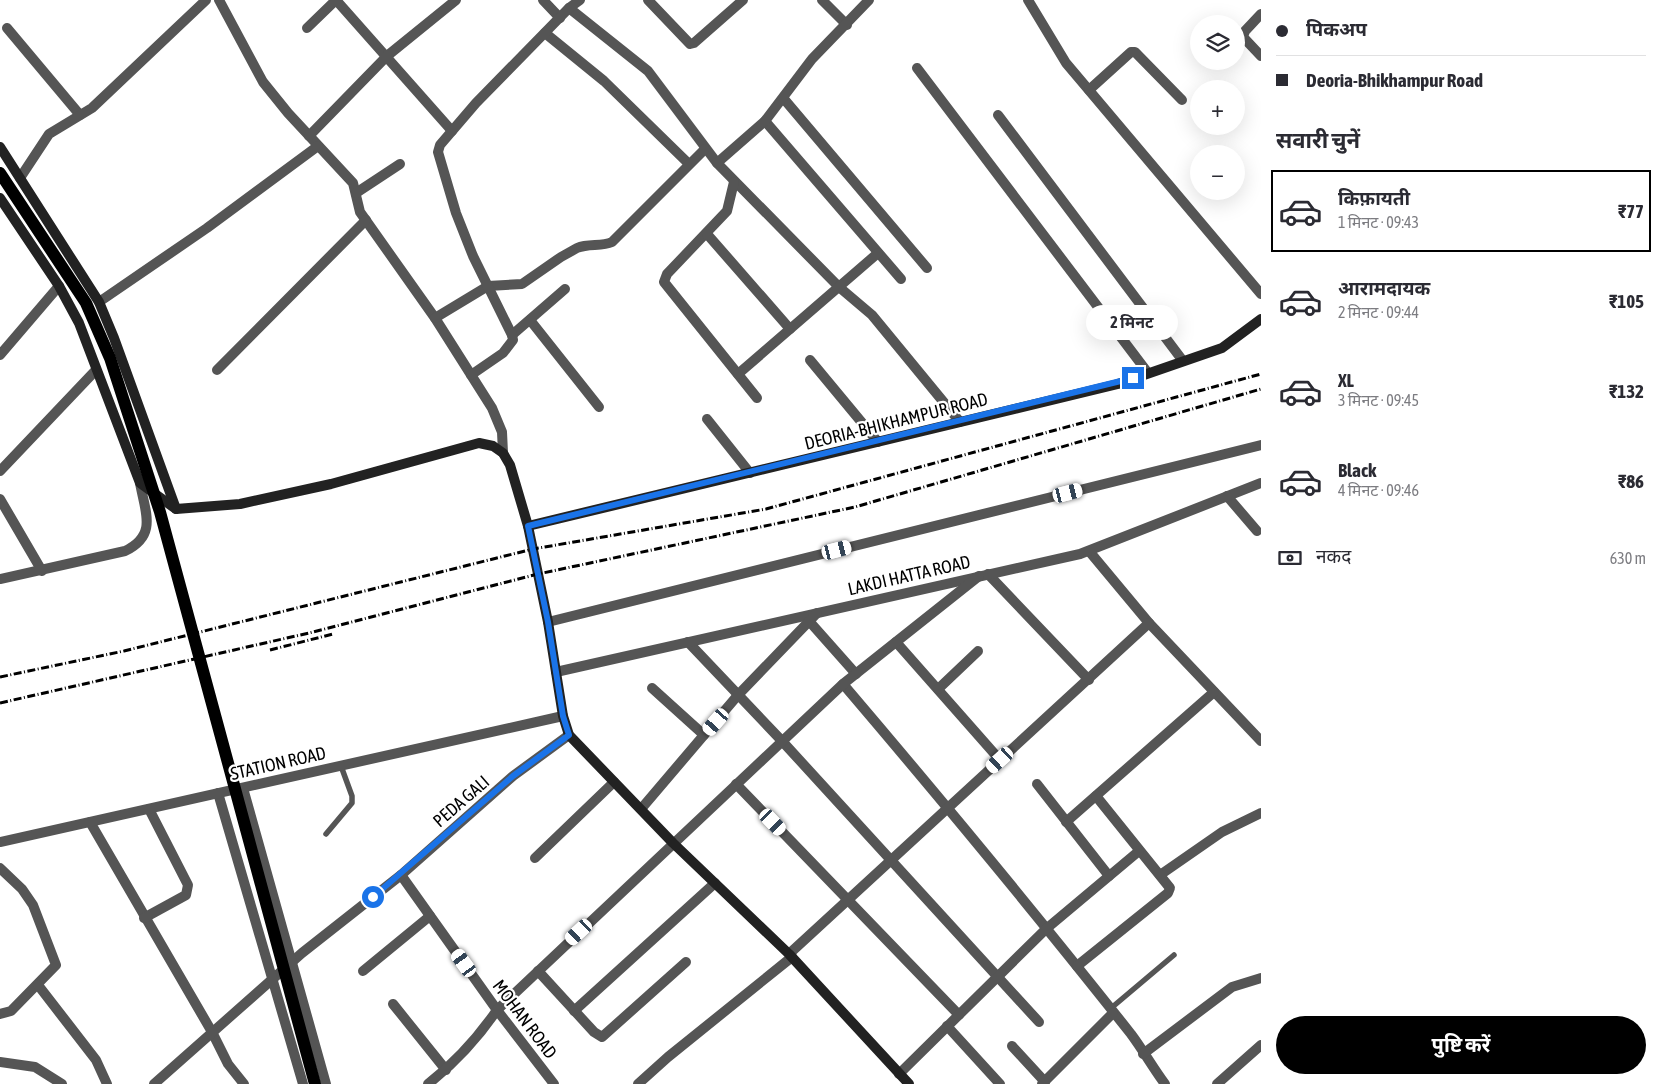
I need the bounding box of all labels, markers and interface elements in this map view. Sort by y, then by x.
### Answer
map controls [1190,15,1245,200]
button: layers [1190,15,1245,70]
text: पिकअप [1306,18,1367,40]
text: Deoria-Bhikhampur Road [1306,69,1483,91]
button: + [1190,80,1245,135]
text: सवारी चुनें [1276,127,1360,153]
button: − [1190,145,1245,200]
text: किफ़ायती [1338,187,1410,209]
icon: car [1278,189,1323,234]
text: ₹77 [1618,200,1644,222]
text: 1 मिनट · 09:43 [1338,213,1419,231]
text: आरामदायक [1338,277,1430,299]
icon: car [1278,279,1323,324]
text: ₹105 [1609,290,1644,312]
text: 2 मिनट · 09:44 [1338,303,1419,321]
callout: 2 मिनट [1087,306,1179,340]
text: 2 मिनट [1110,313,1154,331]
route end [1122,367,1144,389]
icon: car [1278,369,1323,414]
text: XL [1338,369,1354,391]
text: ₹132 [1609,380,1644,402]
street label: DEORIA-BHIKHAMPUR ROAD [802,388,990,454]
text: 3 मिनट · 09:45 [1338,391,1419,409]
icon: car [1278,459,1323,504]
text: Black [1338,459,1376,481]
text: ₹86 [1618,470,1644,492]
text: 4 मिनट · 09:46 [1338,481,1419,499]
car [1051,482,1084,504]
car [820,539,853,561]
icon: cash [1276,544,1304,572]
text: नकद [1316,545,1351,567]
text: 630 m [1610,549,1646,567]
street label: LAKDI HATTA ROAD [846,551,972,599]
car [700,706,731,738]
street label: STATION ROAD [228,742,328,784]
car [983,744,1016,776]
street label: PEDA GALI [429,771,493,831]
car [757,806,788,838]
route start [362,886,384,908]
car [562,916,595,948]
car [449,946,478,980]
street label: MOHAN ROAD [489,975,561,1063]
button: पुष्टि करें [1276,1016,1646,1074]

